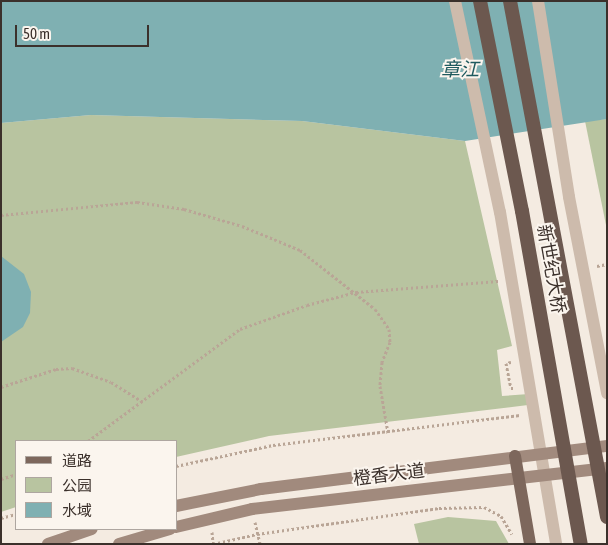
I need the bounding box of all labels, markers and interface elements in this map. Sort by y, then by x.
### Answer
scale bar [18,15,151,47]
text: 50 m [23,25,50,42]
water label: 章江 [441,59,479,81]
street label: 新世纪大桥 [533,223,569,315]
legend [15,440,178,530]
text: 道路 [62,452,92,469]
street label: 橙香大道 [352,460,426,490]
text: 公园 [62,477,92,494]
text: 水域 [62,502,92,519]

